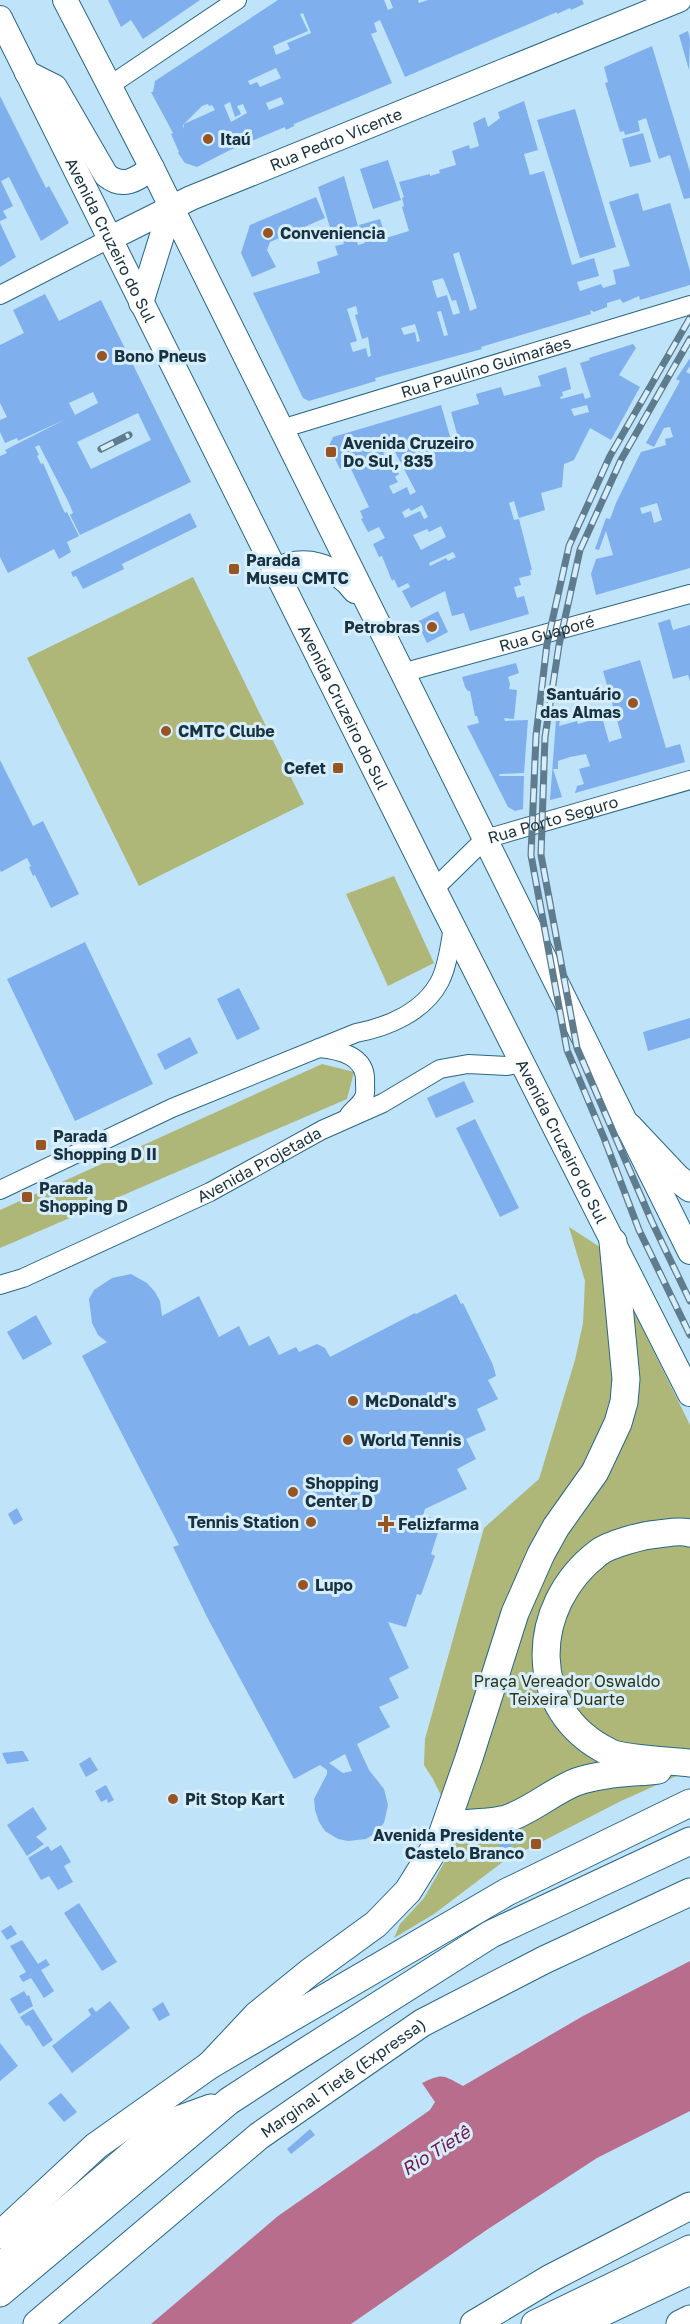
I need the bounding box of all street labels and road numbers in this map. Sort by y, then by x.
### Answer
street label: Rua Pedro Vicente [267,103,405,175]
street label: Avenida Cruzeiro do Sul [61,154,160,326]
street label: Rua Paulino Guimarães [398,332,573,402]
street label: Rua Guaporé [497,611,597,656]
street label: Avenida Cruzeiro do Sul [294,621,393,793]
street label: Rua Porto Seguro [485,791,620,848]
street label: Avenida Cruzeiro do Sul [512,1056,612,1227]
street label: Avenida Projetada [194,1122,325,1207]
street label: Marginal Tietê (Expressa) [257,2014,429,2142]

